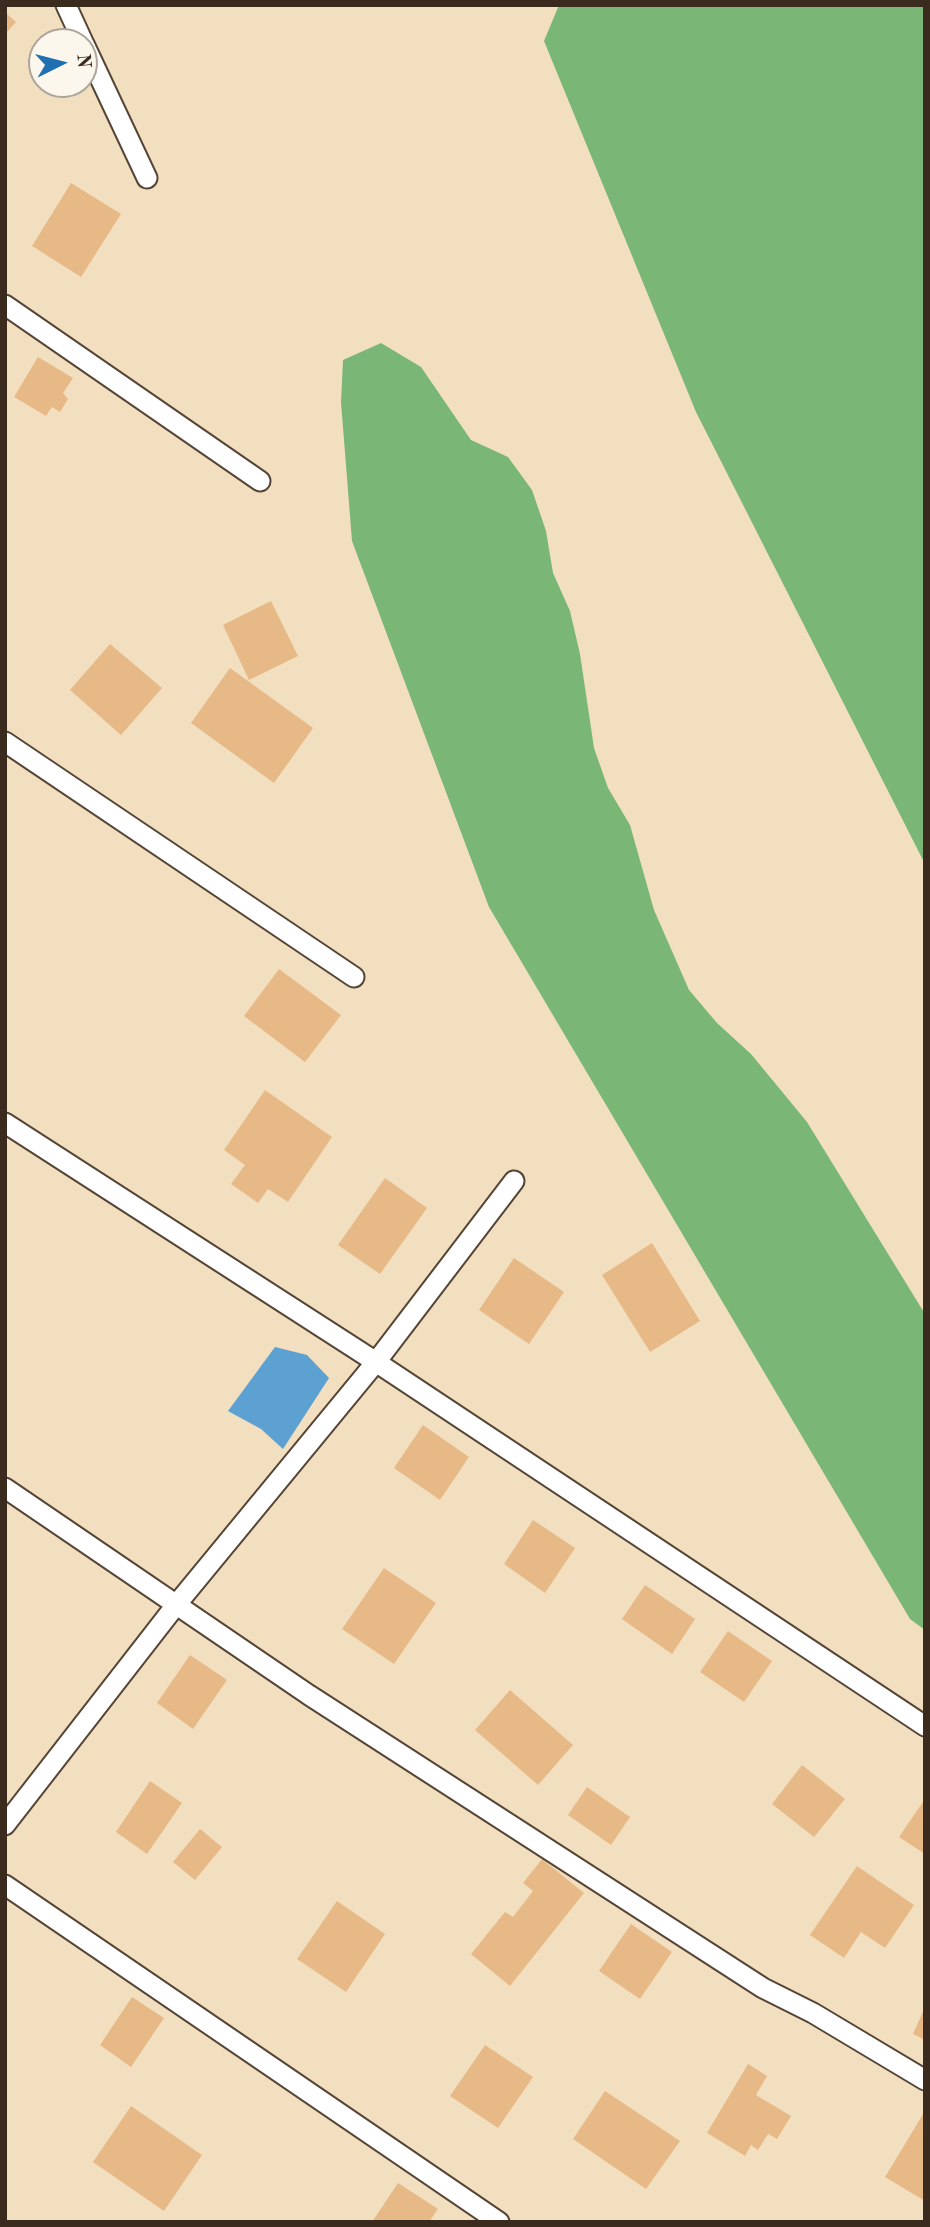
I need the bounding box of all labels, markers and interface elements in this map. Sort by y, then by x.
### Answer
north arrow [28,28,98,98]
text: N [72,53,93,69]

